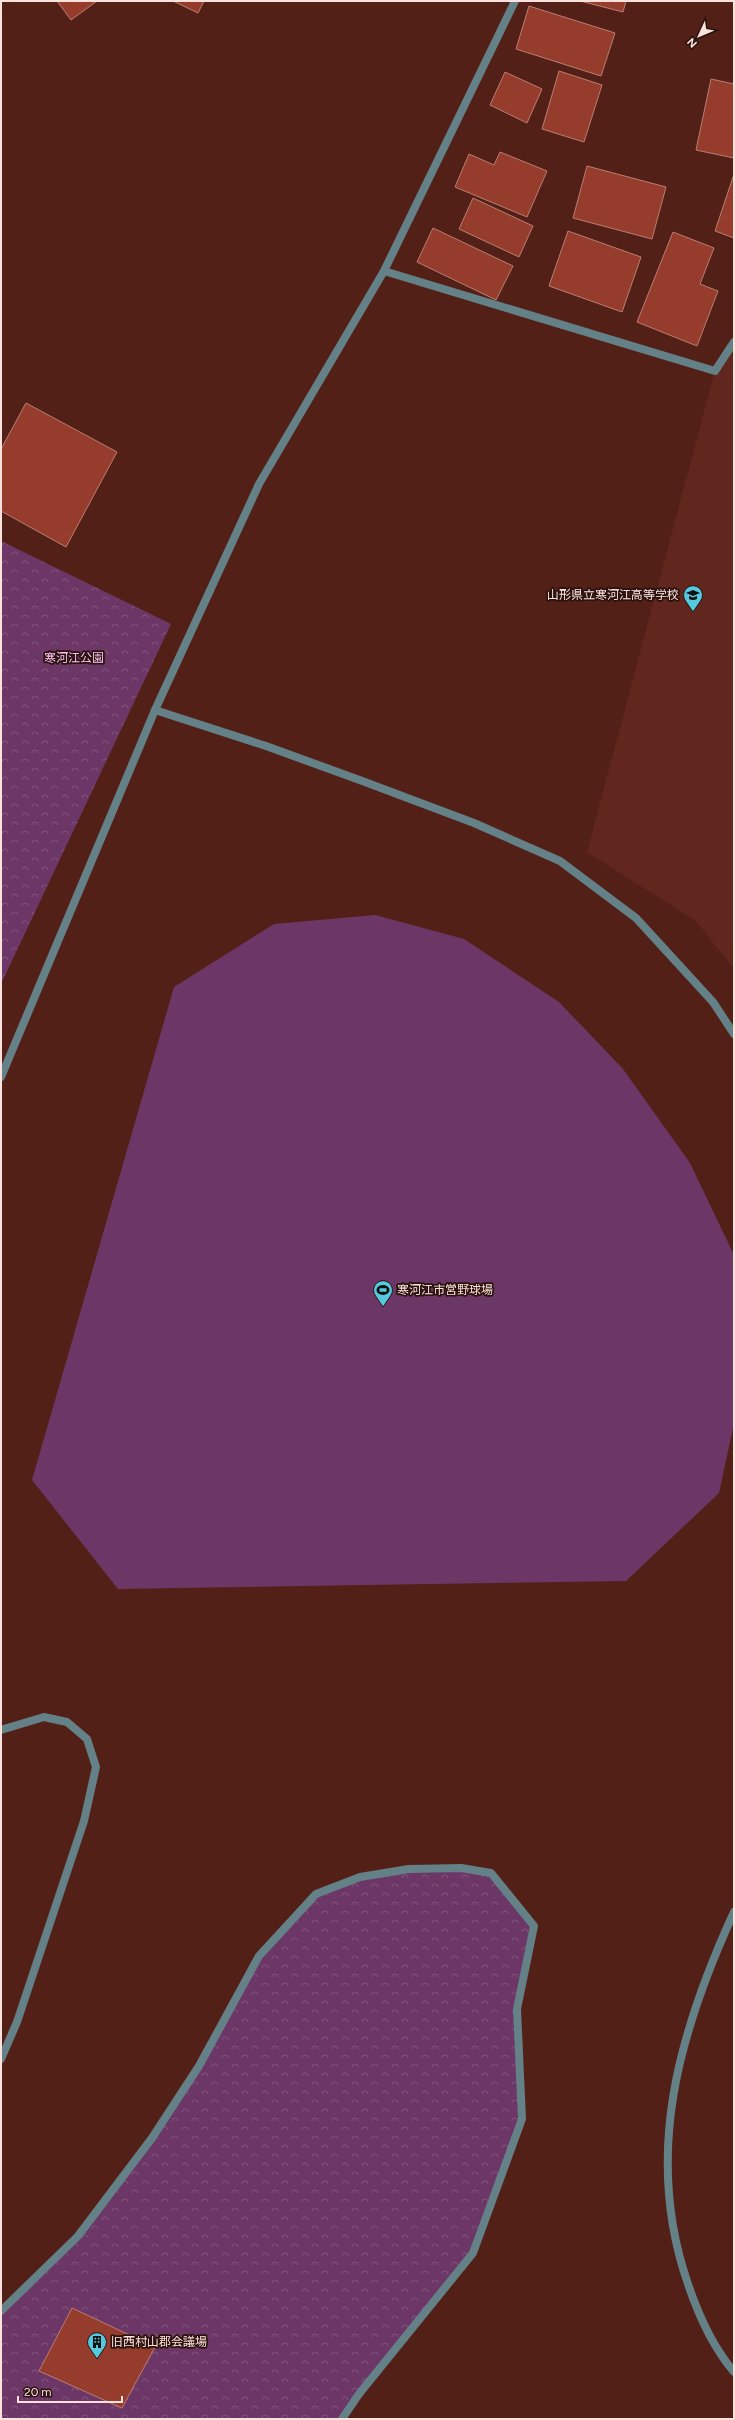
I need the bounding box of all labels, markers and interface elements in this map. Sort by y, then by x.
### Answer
north arrow [679,16,719,56]
text: N [685,35,700,50]
school or university icon: 山形県立寒河江高等学校 [682,584,704,612]
place label: 山形県立寒河江高等学校 [547,588,679,602]
park label: 寒河江公園 [44,651,104,665]
sports icon: 寒河江市営野球場 [372,1279,394,1307]
place label: 寒河江市営野球場 [397,1283,493,1297]
building icon: 旧西村山郡会議場 [86,2331,108,2359]
place label: 旧西村山郡会議場 [111,2335,207,2349]
scale bar [18,2378,122,2404]
text: 20 m [24,2385,52,2399]

